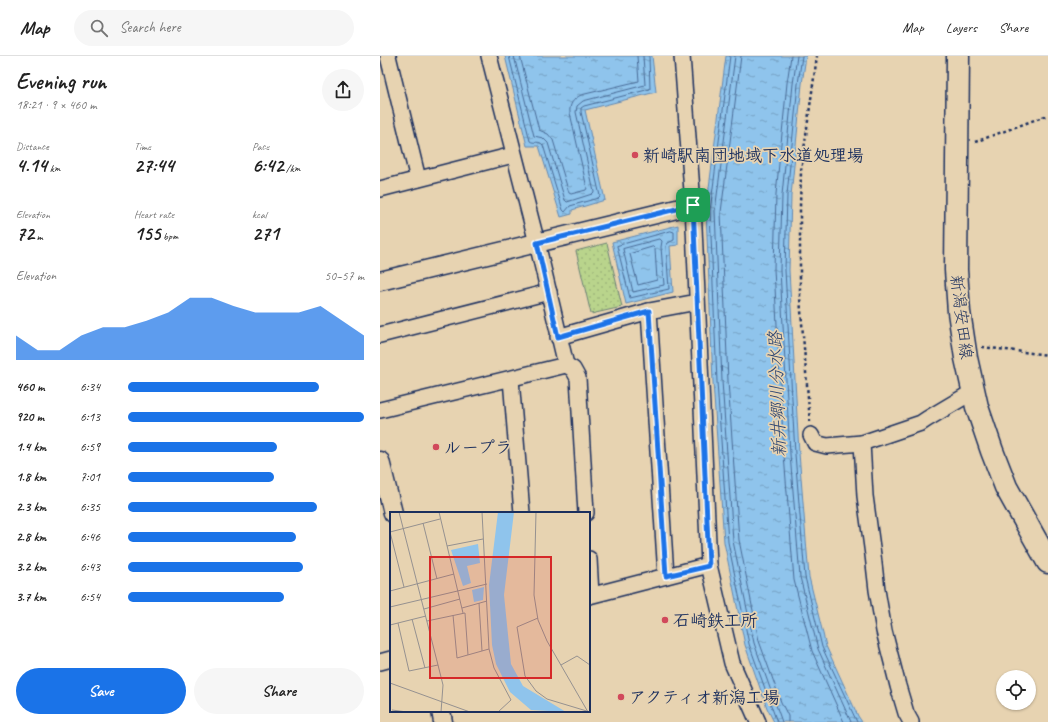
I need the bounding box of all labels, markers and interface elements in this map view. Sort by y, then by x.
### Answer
search box [74,10,354,46]
text: Map [20,16,50,40]
icon: search [88,17,110,39]
text: Search here [120,18,181,37]
text: Map [902,19,924,36]
text: Layers [946,19,977,36]
text: Share [999,19,1028,36]
text: Evening run [16,68,106,96]
button: share [322,69,364,111]
text: 18:21 · 9 × 460 m [16,97,97,113]
text: Distance [16,139,49,153]
text: Time [134,139,151,153]
text: Pace [252,139,269,153]
place label: 新崎駅南団地域下水道処理場 [643,145,864,166]
marker: 新崎駅南団地域下水道処理場 [630,150,640,160]
text: 4.14 [16,153,47,178]
text: 27:44 [134,153,174,178]
text: 6:42 [252,153,283,178]
text: km [47,161,60,175]
text: /km [283,161,300,175]
pin [676,188,710,222]
icon: arrive [682,194,704,216]
text: Elevation [16,207,50,221]
text: Heart rate [134,207,174,221]
text: kcal [252,207,267,221]
text: 72 [16,221,34,246]
text: 155 [134,221,160,246]
text: 271 [252,221,279,246]
text: m [34,229,43,243]
text: bpm [160,229,178,243]
text: Elevation [16,268,56,284]
text: 50–57 m [324,268,364,284]
street label: 新潟安田線 [946,274,977,361]
water label: 新井郷川分水路 [764,330,790,457]
text: 460 m [16,379,44,395]
text: 6:34 [80,379,100,395]
text: 920 m [16,409,44,425]
text: 6:13 [80,409,100,425]
place label: ループラ [444,437,512,458]
text: 1.4 km [16,439,46,455]
text: 6:59 [80,439,100,455]
marker: ループラ [431,442,441,452]
text: 1.8 km [16,469,46,485]
text: 7:01 [80,469,100,485]
text: 2.3 km [16,499,46,515]
text: 6:35 [80,499,100,515]
inset map [390,512,590,712]
text: 2.8 km [16,529,46,545]
text: 6:46 [80,529,100,545]
text: 3.2 km [16,559,46,575]
text: 6:43 [80,559,100,575]
text: 3.7 km [16,589,46,605]
text: 6:54 [80,589,100,605]
place label: 石崎鉄工所 [673,610,758,631]
marker: 石崎鉄工所 [660,615,670,625]
button: Save [16,668,186,714]
button: Share [194,668,364,714]
map controls [996,670,1036,710]
button: locate [996,670,1036,710]
place label: アクティオ新潟工場 [629,687,780,708]
marker: アクティオ新潟工場 [616,692,626,702]

